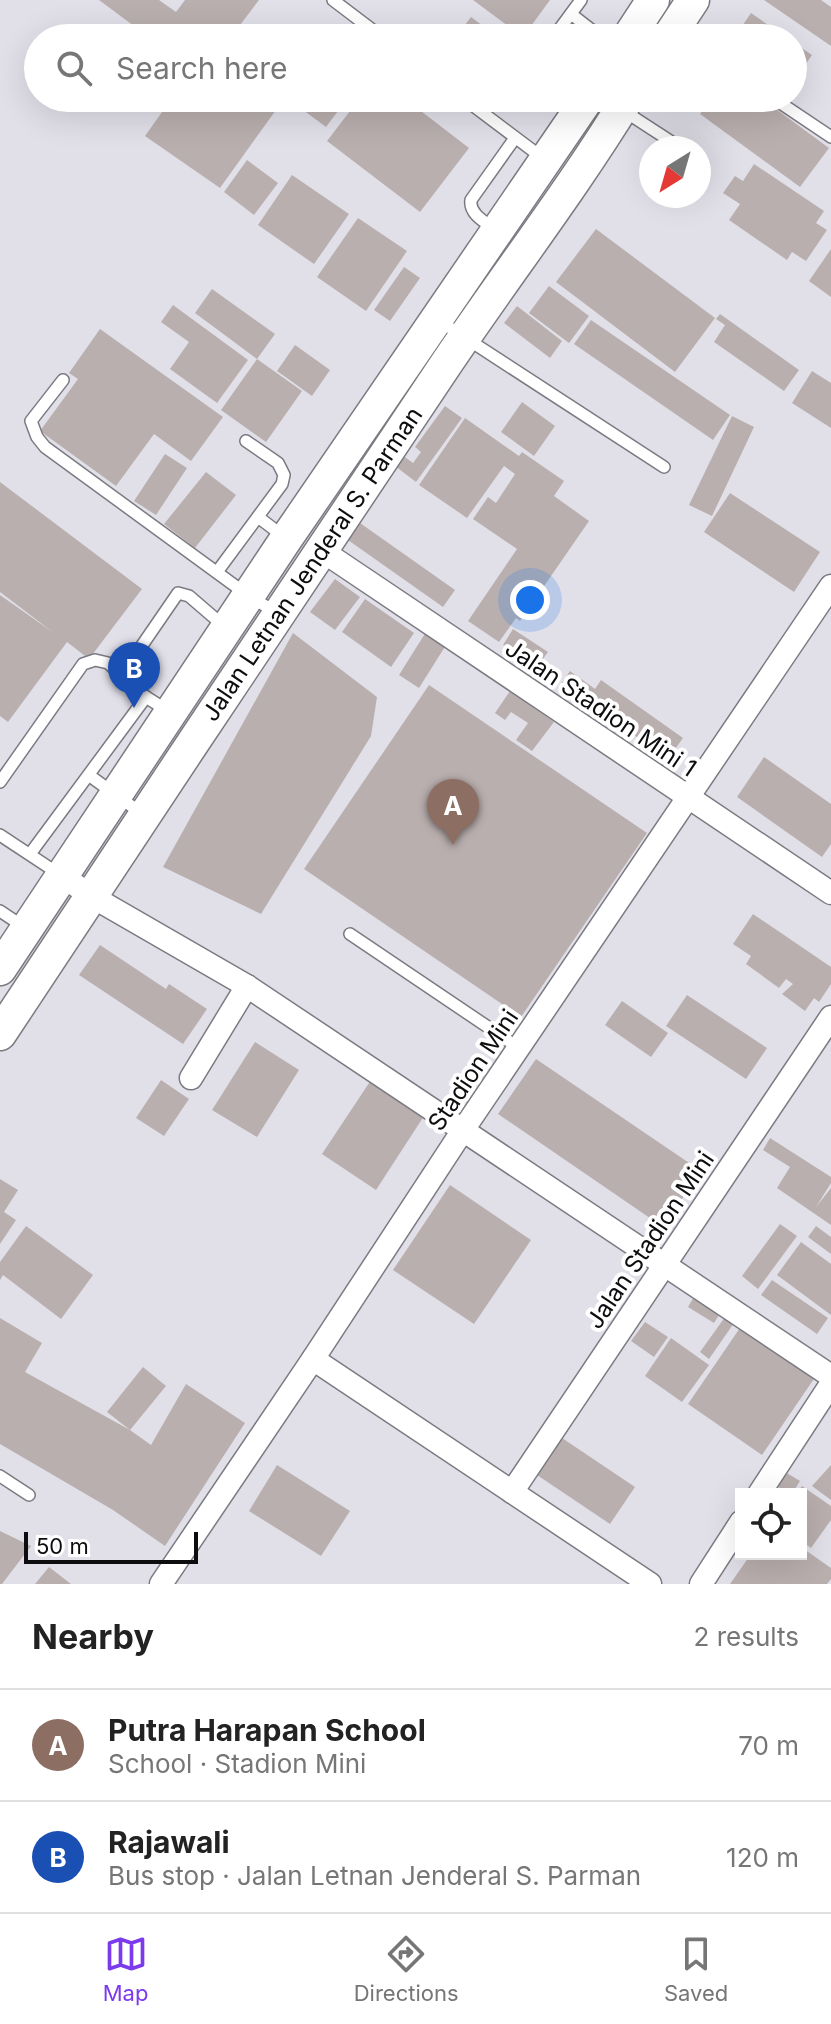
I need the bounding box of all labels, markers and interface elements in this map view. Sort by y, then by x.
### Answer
search box [24,24,807,112]
icon: search [52,46,96,90]
text: Search here [116,50,288,86]
north arrow [639,136,711,208]
street label: Jalan Letnan Jenderal S. Parman [196,401,428,727]
your location [510,580,550,620]
street label: Jalan Stadion Mini 1 [500,633,702,783]
pin: B [108,642,160,708]
pin: A [427,779,479,845]
street label: Stadion Mini [422,1004,524,1136]
street label: Jalan Stadion Mini [580,1146,720,1334]
map controls [735,1488,807,1560]
button: locate [735,1488,807,1560]
scale bar [24,1528,198,1564]
text: 50 m [36,1533,89,1559]
text: Nearby [32,1616,154,1657]
text: 2 results [694,1621,799,1652]
text: Putra Harapan School [108,1712,426,1748]
text: A [48,1730,68,1761]
text: 70 m [738,1730,799,1761]
text: School · Stadion Mini [108,1748,366,1779]
text: Rajawali [108,1824,230,1860]
text: B [49,1842,67,1873]
text: 120 m [726,1842,799,1873]
text: Bus stop · Jalan Letnan Jenderal S. Parman [108,1860,641,1891]
tab: Map [103,1932,148,2006]
tab: Directions [354,1932,459,2006]
tab: Saved [664,1932,728,2006]

